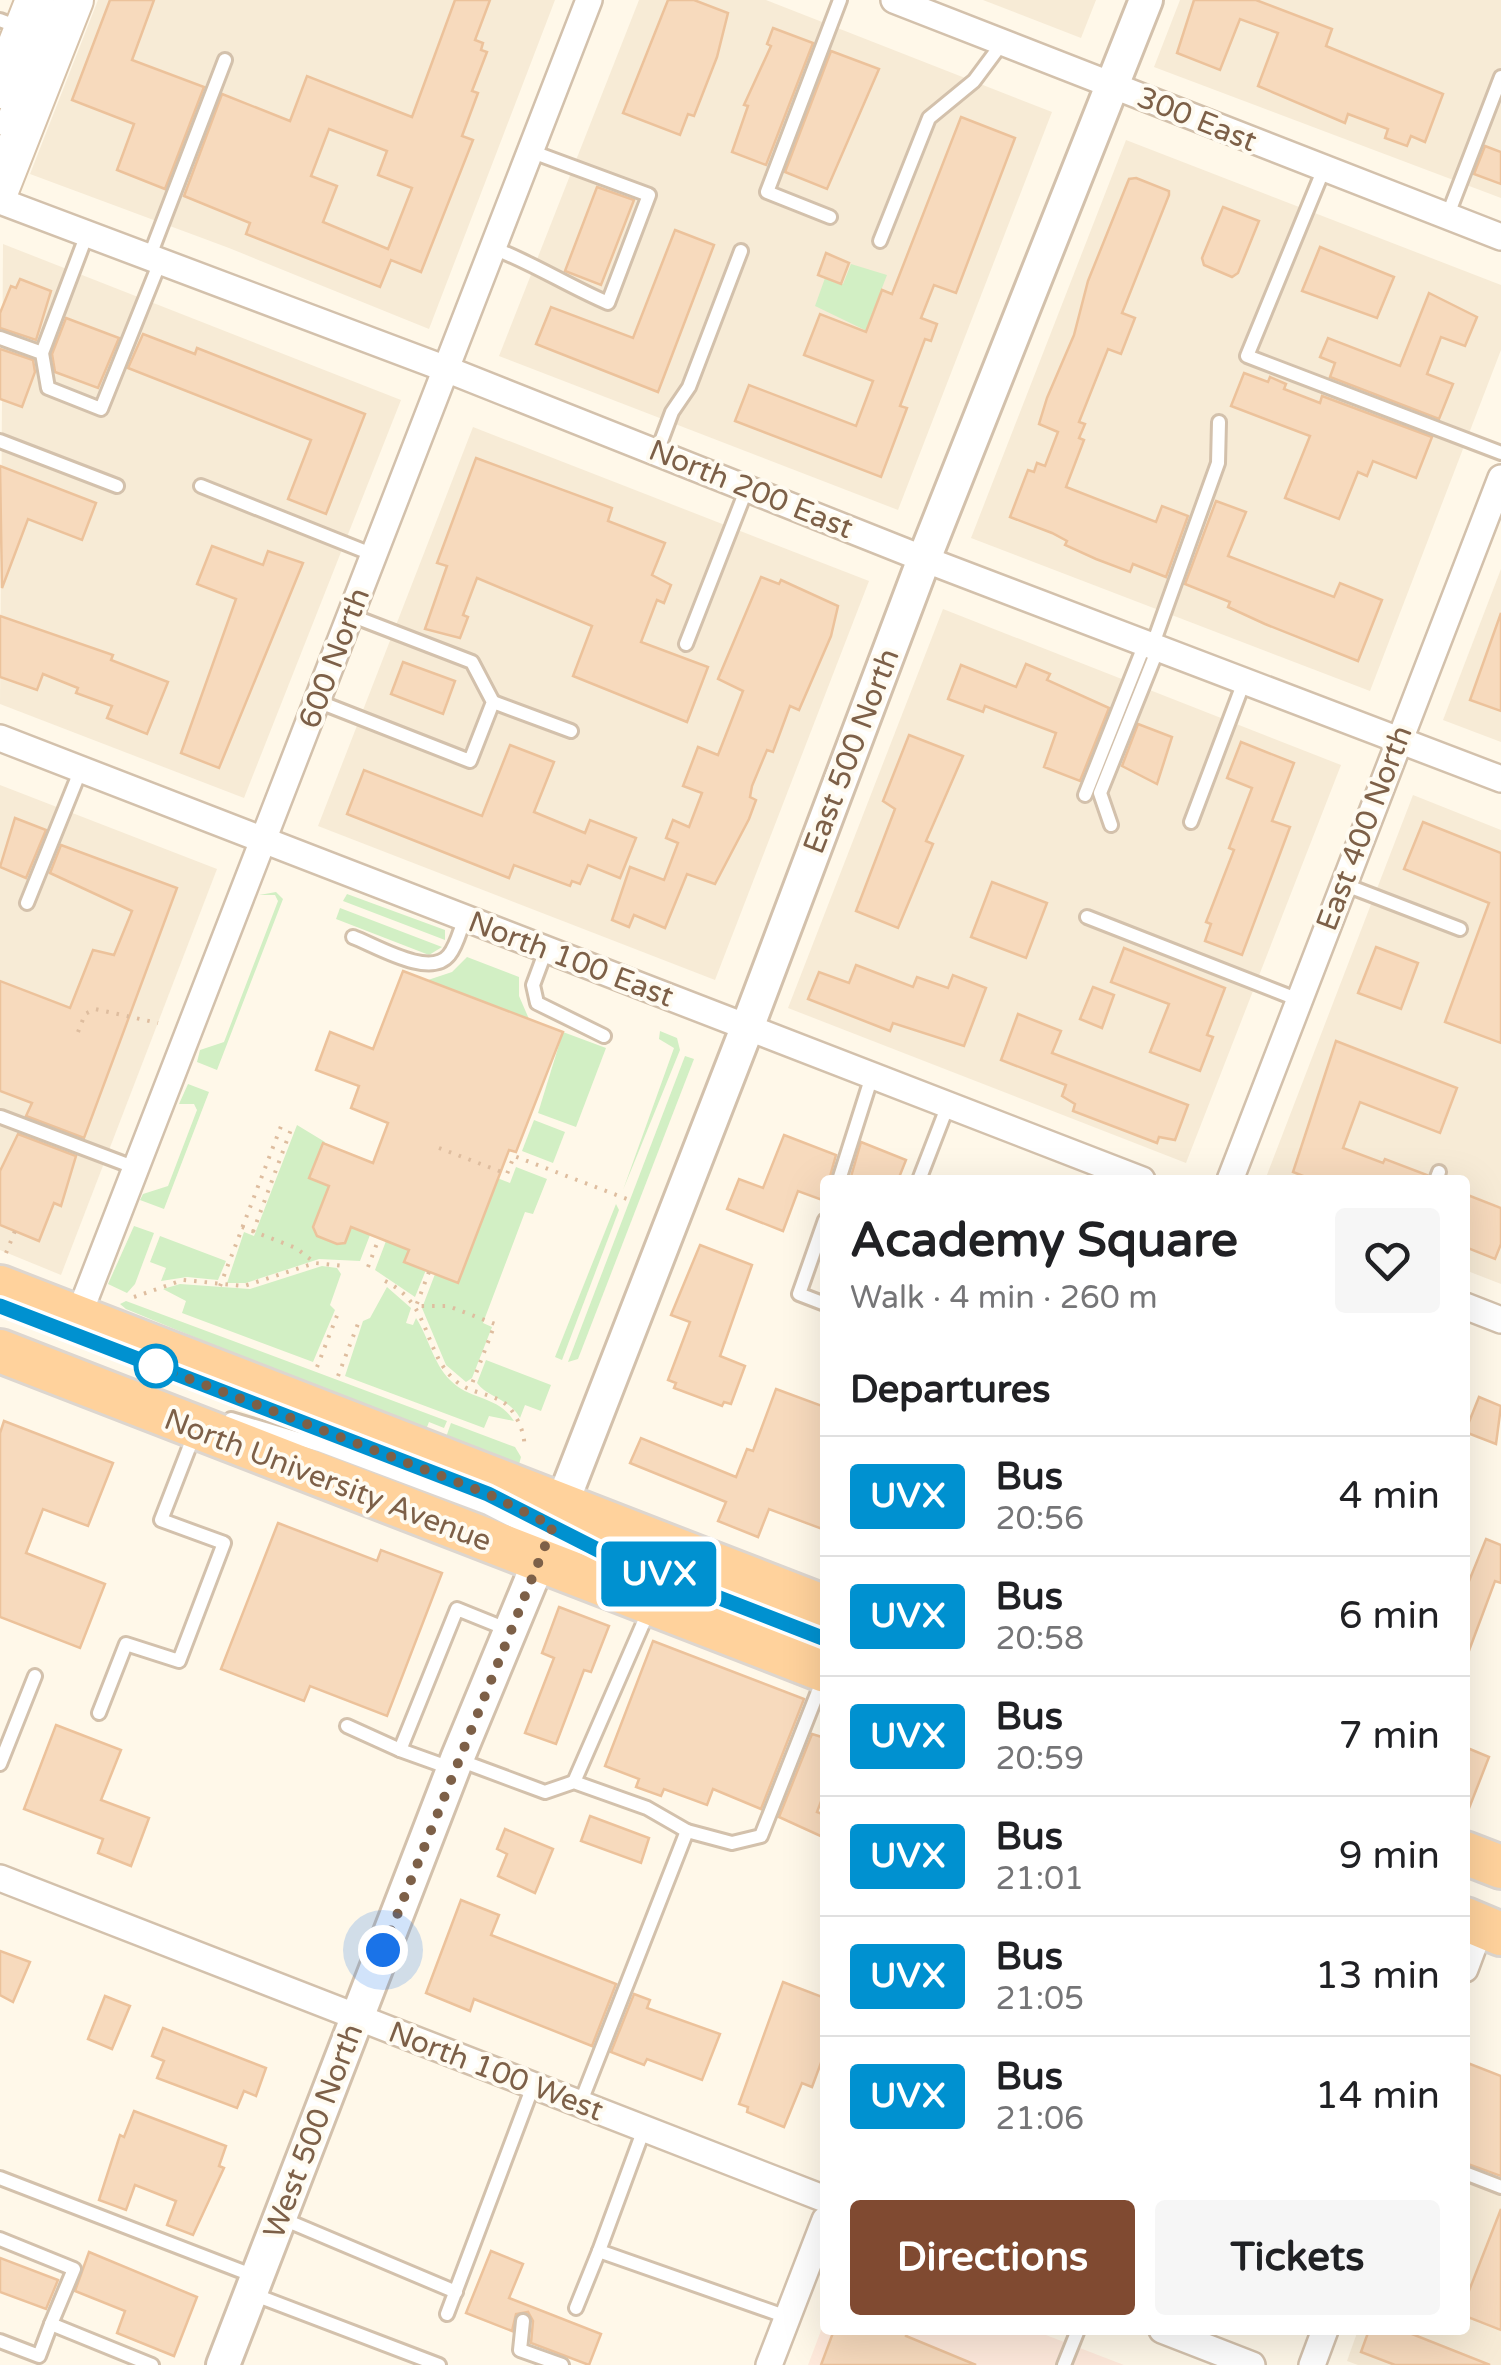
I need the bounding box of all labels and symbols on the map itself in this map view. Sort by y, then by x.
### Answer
street label: 300 East [1132,79,1262,160]
street label: North 200 East [643,432,858,547]
street label: 600 North [291,583,378,734]
street label: East 500 North [795,643,908,859]
street label: East 400 North [1308,720,1421,936]
street label: North 100 East [463,903,679,1016]
unlabelled marker [135,1345,177,1387]
street label: North University Avenue [159,1401,497,1560]
line badge: UVX [602,1542,716,1606]
your location [358,1925,408,1975]
street label: North 100 West [383,2014,608,2129]
street label: West 500 North [256,2019,371,2244]

